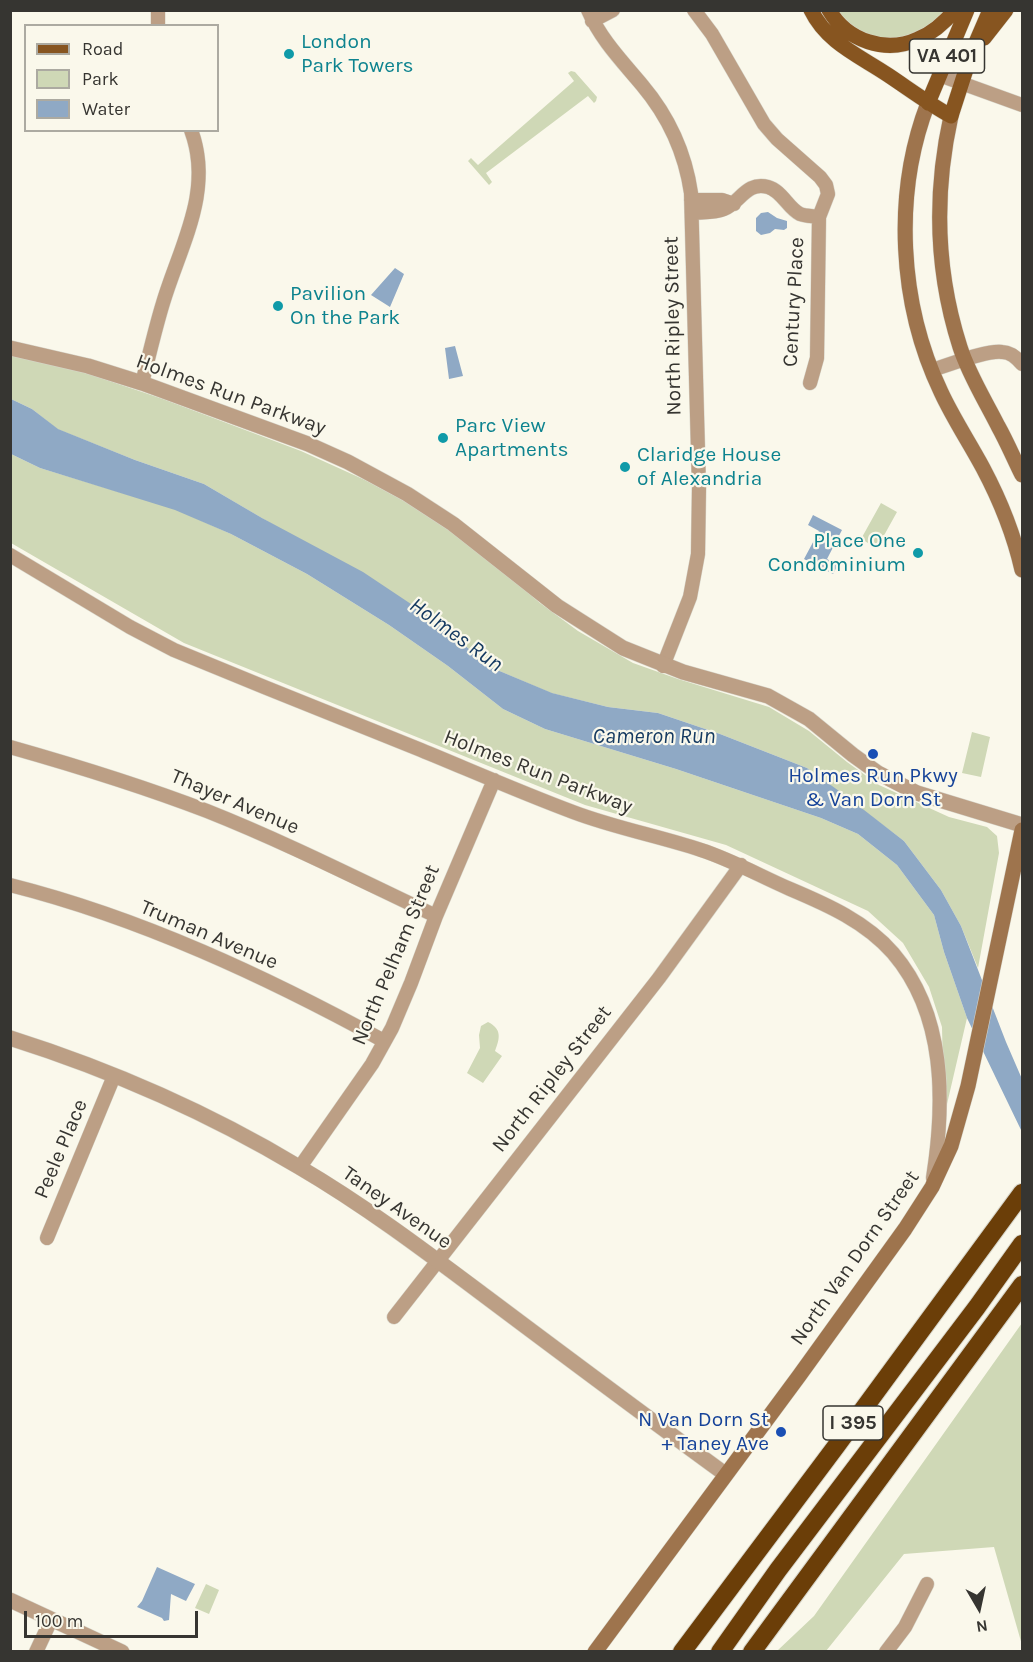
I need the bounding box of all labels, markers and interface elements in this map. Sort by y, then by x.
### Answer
legend [24,24,219,132]
place label: London Park Towers [301,29,414,79]
text: Road [82,38,123,60]
road number: VA 401 [910,39,984,73]
marker: London Park Towers [282,47,296,61]
text: Park [82,68,119,90]
text: Water [82,98,130,120]
street label: North Ripley Street [659,236,687,416]
street label: Century Place [778,236,810,368]
place label: Pavilion On the Park [290,281,400,331]
marker: Pavilion On the Park [271,299,285,313]
street label: Holmes Run Parkway [133,349,329,441]
place label: Parc View Apartments [455,413,568,463]
marker: Parc View Apartments [436,431,450,445]
place label: Claridge House of Alexandria [637,442,781,492]
marker: Claridge House of Alexandria [618,460,632,474]
place label: Place One Condominium [768,528,906,578]
marker: Place One Condominium [911,546,925,560]
water label: Holmes Run [404,592,508,678]
street label: Holmes Run Parkway [440,724,636,820]
water label: Cameron Run [592,724,716,750]
marker: Holmes Run Pkwy & Van Dorn St [866,747,880,761]
place label: Holmes Run Pkwy & Van Dorn St [788,763,958,813]
street label: Thayer Avenue [167,764,303,840]
street label: North Pelham Street [347,861,445,1049]
street label: Truman Avenue [136,895,282,975]
street label: North Ripley Street [487,1001,617,1157]
street label: Peele Place [29,1096,93,1202]
street label: Taney Avenue [338,1161,456,1255]
street label: North Van Dorn Street [785,1166,925,1350]
road number: I 395 [823,1406,883,1440]
place label: N Van Dorn St + Taney Ave [638,1407,769,1457]
marker: N Van Dorn St + Taney Ave [774,1425,788,1439]
north arrow [949,1578,1009,1638]
scale bar [27,1599,201,1637]
text: 100 m [35,1610,83,1632]
text: N [975,1616,989,1637]

